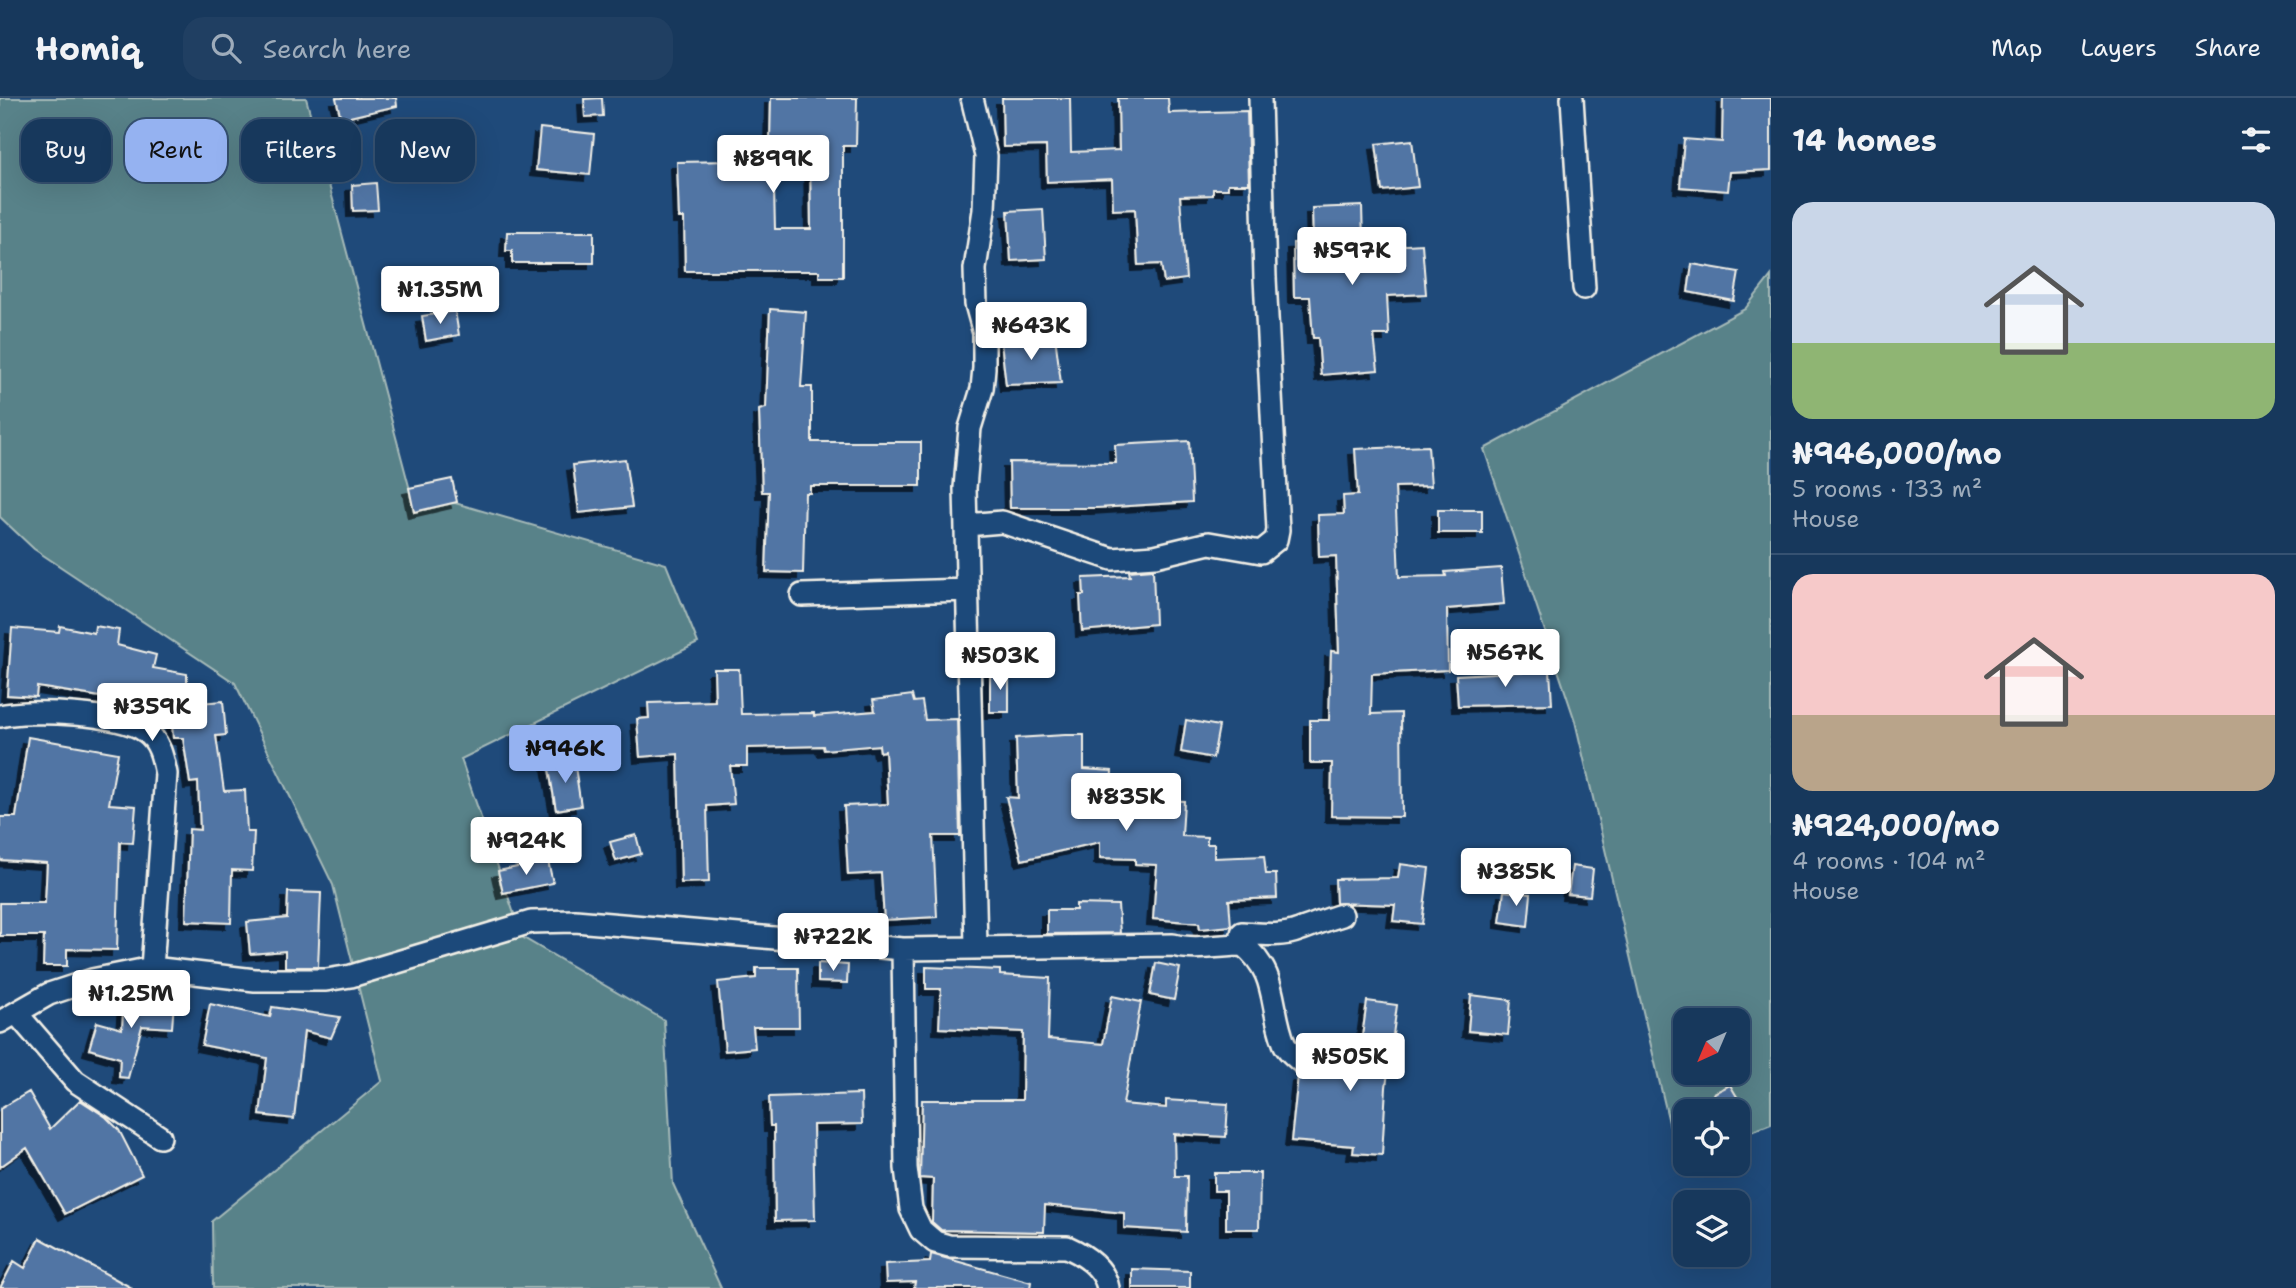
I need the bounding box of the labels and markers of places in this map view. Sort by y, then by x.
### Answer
pin: ₦899K [724,136,822,195]
pin: ₦597K [1303,228,1401,287]
pin: ₦1.35M [383,266,497,326]
pin: ₦643K [982,302,1080,362]
pin: ₦567K [1456,630,1554,689]
pin: ₦503K [951,632,1049,692]
pin: ₦359K [103,684,201,743]
pin: ₦946K [516,726,614,785]
pin: ₦835K [1077,774,1175,833]
pin: ₦924K [477,818,575,877]
pin: ₦385K [1467,848,1565,908]
pin: ₦722K [784,914,882,973]
pin: ₦1.25M [74,970,188,1030]
pin: ₦505K [1301,1034,1399,1093]

